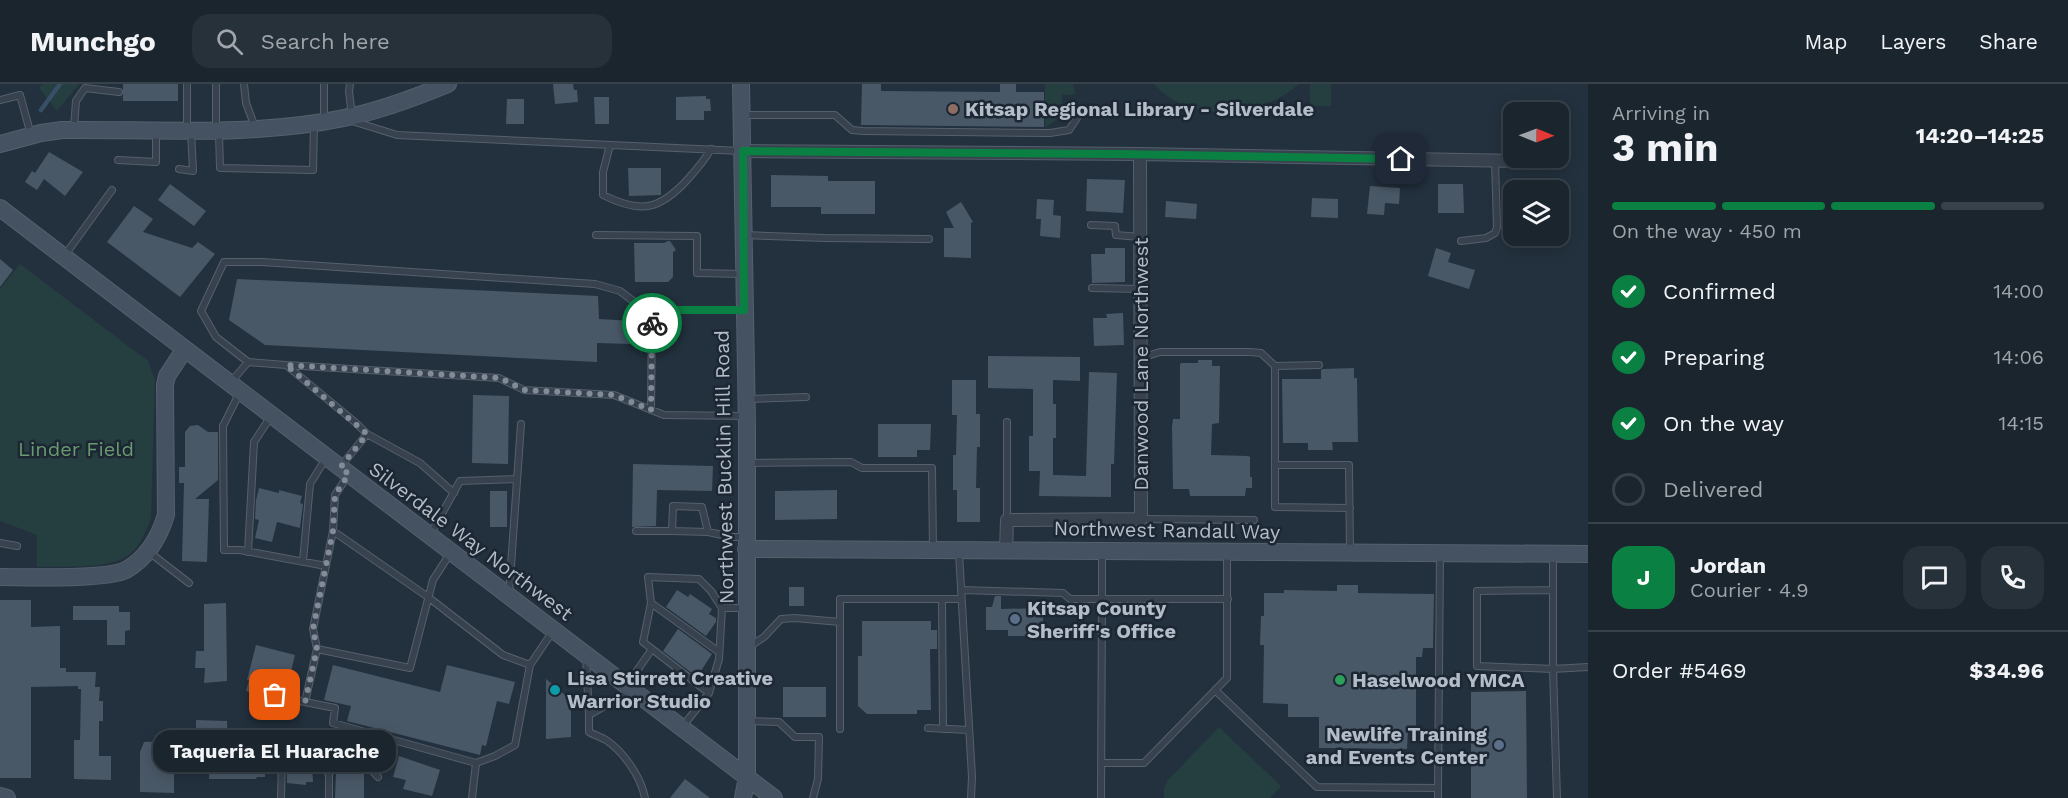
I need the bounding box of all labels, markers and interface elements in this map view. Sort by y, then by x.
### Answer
search box [192,14,612,68]
text: Munchgo [30,25,156,58]
icon: search [213,25,246,58]
text: Search here [261,29,390,54]
text: Map [1804,29,1847,54]
text: Layers [1880,29,1946,54]
text: Share [1979,29,2038,54]
place label: Kitsap Regional Library - Silverdale [965,97,1314,121]
text: Arriving in [1612,101,1710,125]
marker: Kitsap Regional Library - Silverdale [946,102,960,116]
north arrow [1503,102,1569,168]
map controls [1503,102,1569,246]
text: 14:20–14:25 [1916,123,2044,148]
text: 3 min [1612,125,1719,170]
pin [1375,133,1426,184]
icon: home [1384,142,1417,175]
button: layers [1503,180,1569,246]
text: On the way · 450 m [1612,219,1802,243]
street label: Danwood Lane Northwest [1129,237,1153,491]
icon: check [1612,275,1645,308]
text: Confirmed [1663,279,1776,304]
text: 14:00 [1993,279,2044,303]
courier [622,293,682,353]
icon: bike [636,307,669,340]
street label: Northwest Bucklin Hill Road [710,330,738,604]
icon: check [1612,341,1645,374]
text: Preparing [1663,345,1764,370]
text: 14:06 [1993,345,2044,369]
icon: check [1612,407,1645,440]
text: On the way [1663,411,1784,436]
text: 14:15 [1999,411,2044,435]
park label: Linder Field [18,437,134,461]
street label: Silverdale Way Northwest [364,457,578,626]
text: Delivered [1663,477,1763,502]
street label: Northwest Randall Way [1054,516,1281,544]
button: chat [1903,546,1966,609]
button: phone [1981,546,2044,609]
text: Jordan [1690,553,1766,578]
text: J [1637,565,1650,590]
text: Courier · 4.9 [1690,578,1809,602]
place label: Kitsap County Sheriff's Office [1027,596,1176,643]
marker: Kitsap County Sheriff's Office [1008,612,1022,626]
text: Order #5469 [1612,658,1747,683]
text: $34.96 [1969,658,2044,683]
place label: Lisa Stirrett Creative Warrior Studio [567,666,773,713]
place label: Haselwood YMCA [1352,668,1525,692]
pin [249,669,300,720]
marker: Haselwood YMCA [1333,673,1347,687]
icon: bag [258,678,291,711]
marker: Lisa Stirrett Creative Warrior Studio [548,683,562,697]
place label: Newlife Training and Events Center [1306,722,1488,769]
callout: Taqueria El Huarache [154,731,397,773]
marker: Newlife Training and Events Center [1492,738,1506,752]
text: Taqueria El Huarache [170,739,379,763]

